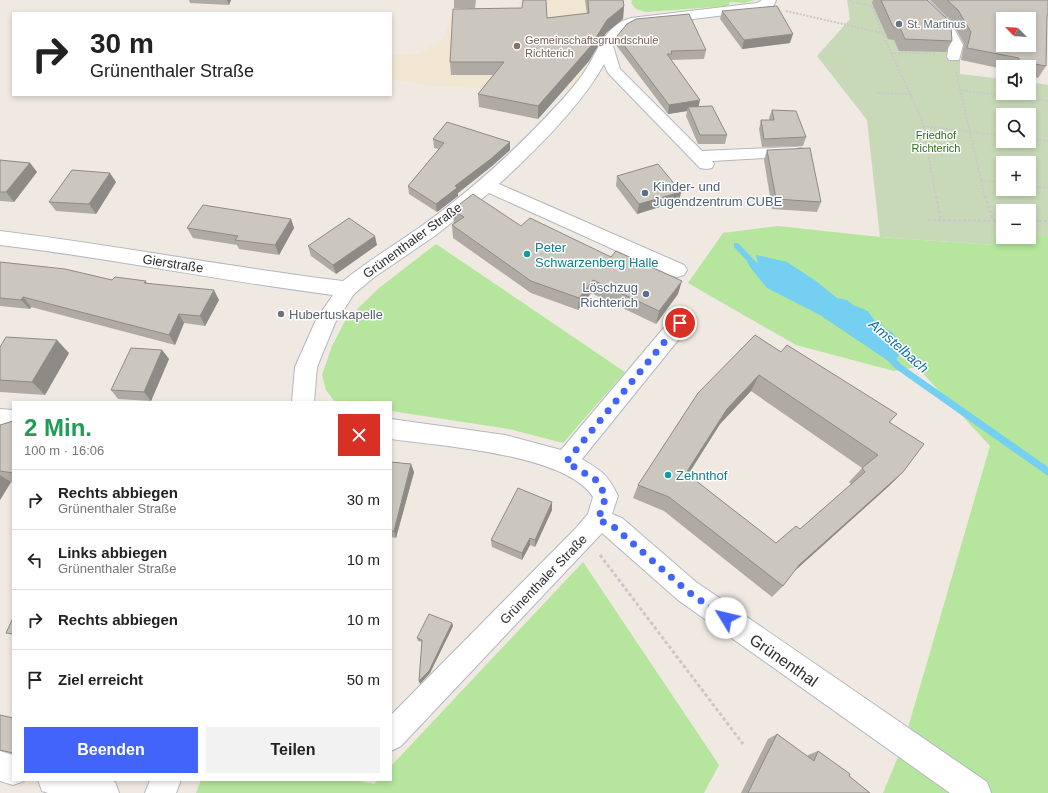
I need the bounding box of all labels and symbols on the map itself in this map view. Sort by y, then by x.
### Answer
north arrow [996,12,1036,52]
place label: St. Martinus [907,18,966,30]
marker: St. Martinus [894,19,904,29]
place label: Gemeinschaftsgrundschule Richterich [525,34,658,59]
marker: Gemeinschaftsgrundschule Richterich [512,41,522,51]
park label: Friedhof Richterich [912,129,960,154]
place label: Kinder- und Jugendzentrum CUBE [653,179,783,209]
marker: Kinder- und Jugendzentrum CUBE [640,188,650,198]
street label: Grünenthaler Straße [360,200,465,281]
place label: Peter Schwarzenberg Halle [535,240,659,270]
marker: Peter Schwarzenberg Halle [522,249,532,259]
street label: Gierstraße [141,251,204,276]
place label: Löschzug Richterich [580,280,638,310]
marker: Löschzug Richterich [641,289,651,299]
pin [663,306,697,340]
place label: Hubertuskapelle [289,307,383,322]
marker: Hubertuskapelle [276,309,286,319]
water label: Amstelbach [865,315,932,376]
place label: Zehnthof [676,468,728,483]
marker: Zehnthof [663,470,673,480]
street label: Grünenthaler Straße [497,532,590,627]
position arrow [705,597,747,639]
street label: Grünenthal [746,631,821,690]

